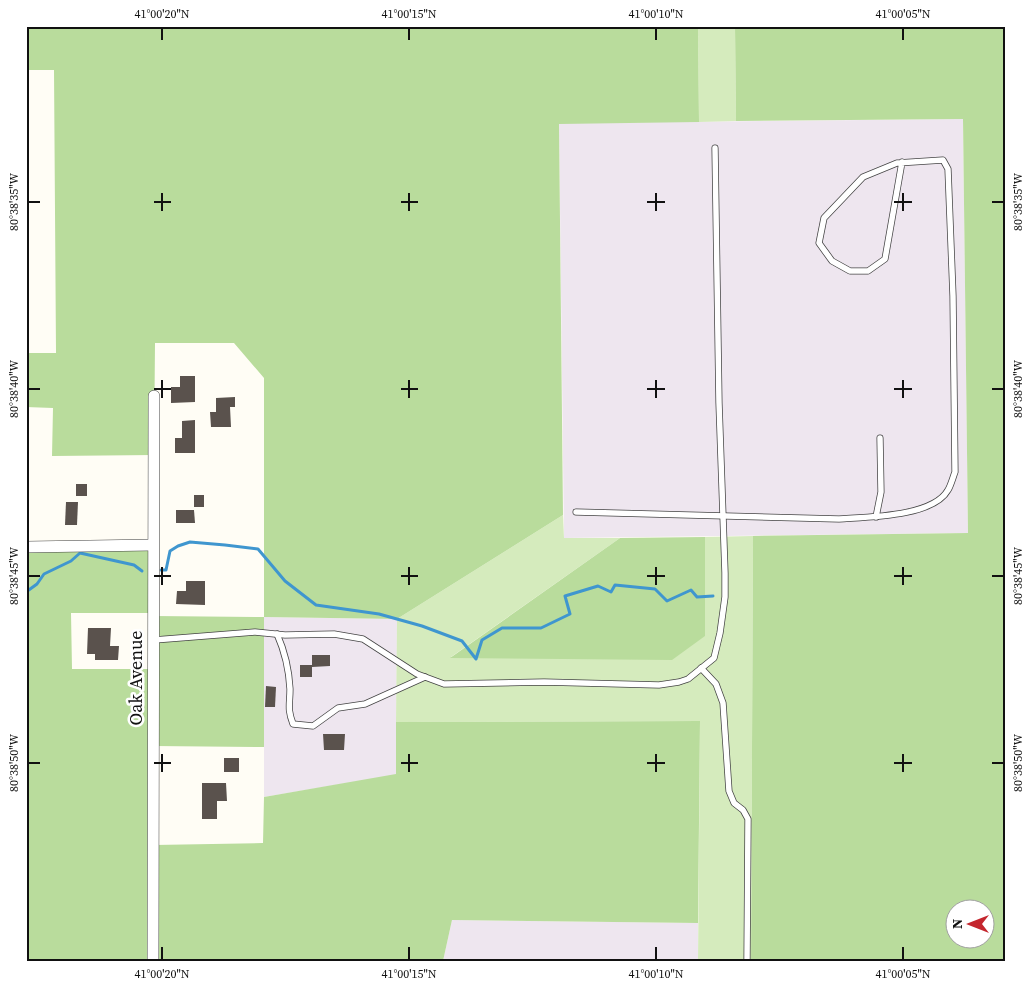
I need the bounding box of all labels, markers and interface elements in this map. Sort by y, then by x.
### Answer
text: 41°00'20"N [134,6,190,22]
text: 41°00'15"N [381,6,437,22]
text: 41°00'10"N [628,6,684,22]
text: 41°00'05"N [875,6,931,22]
text: 80°38'35"W [6,173,22,231]
text: 80°38'35"W [1010,173,1026,231]
text: 80°38'40"W [6,360,22,418]
text: 80°38'40"W [1010,360,1026,418]
text: 80°38'45"W [6,547,22,605]
text: 80°38'45"W [1010,547,1026,605]
street label: Oak Avenue [123,630,148,726]
text: 80°38'50"W [6,734,22,792]
text: 80°38'50"W [1010,734,1026,792]
north arrow [944,900,994,950]
text: N [947,919,967,929]
text: 41°00'20"N [134,966,190,982]
text: 41°00'15"N [381,966,437,982]
text: 41°00'10"N [628,966,684,982]
text: 41°00'05"N [875,966,931,982]

